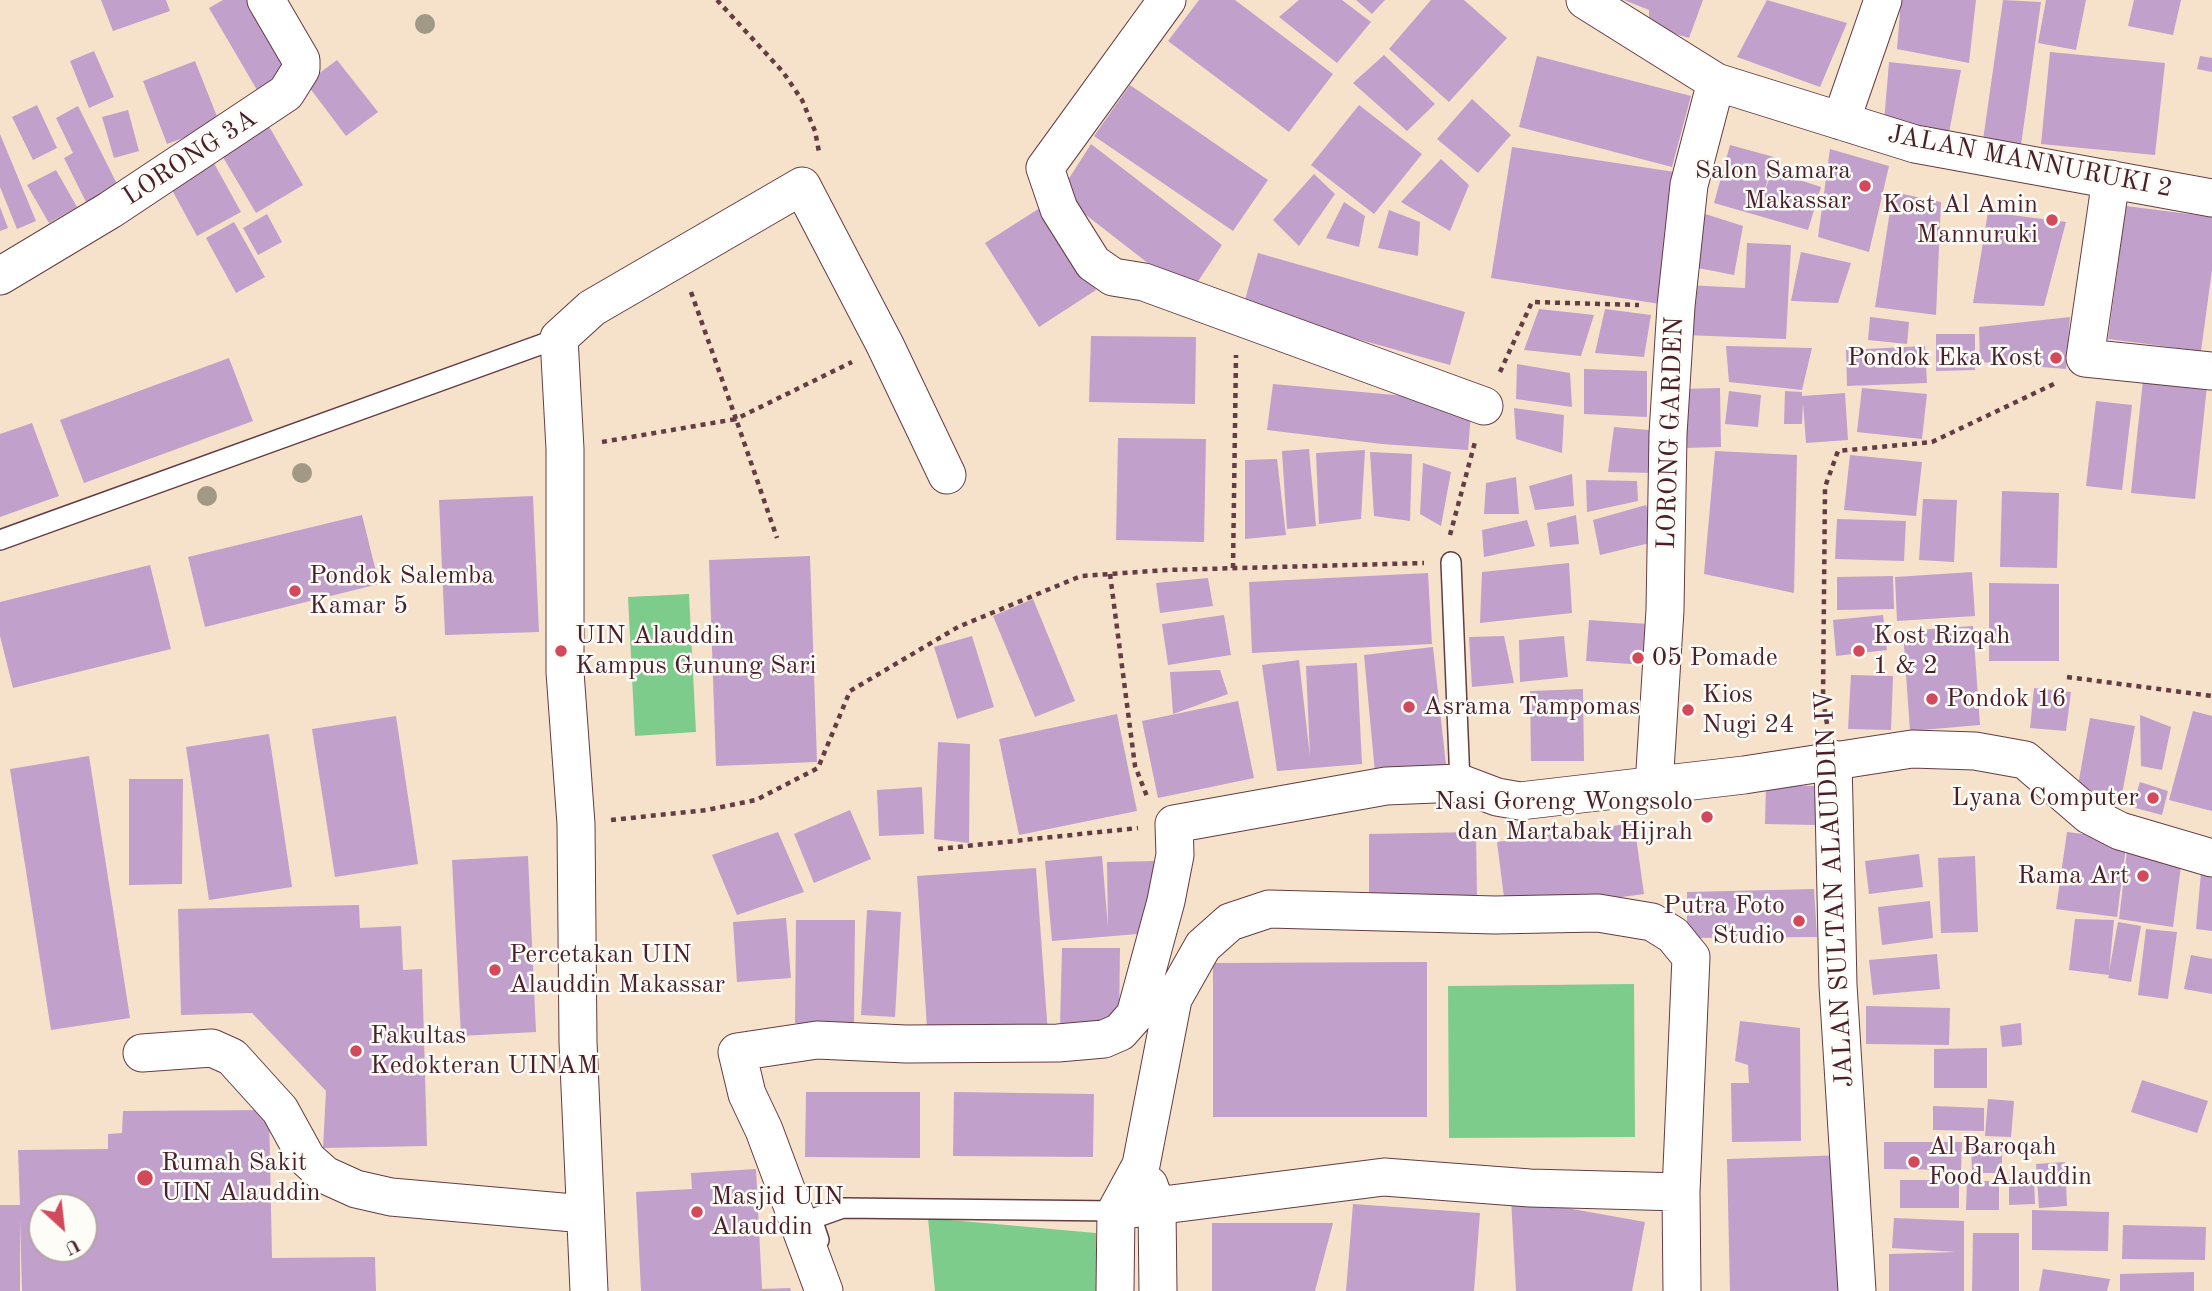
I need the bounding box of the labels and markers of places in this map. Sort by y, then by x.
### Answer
place label: Salon Samara Makassar [1695,155,1851,216]
marker: Salon Samara Makassar [1857,178,1873,194]
place label: Kost Al Amin Mannuruki [1882,189,2038,250]
marker: Kost Al Amin Mannuruki [2044,212,2060,228]
place label: Pondok Eka Kost [1847,342,2042,374]
marker: Pondok Eka Kost [2048,350,2064,366]
place label: Pondok Salemba Kamar 5 [309,560,494,622]
marker: Pondok Salemba Kamar 5 [287,583,303,599]
place label: UIN Alauddin Kampus Gunung Sari [575,620,817,682]
place label: Kost Rizqah 1 & 2 [1873,620,2010,682]
place label: 05 Pomade [1652,642,1778,674]
marker: UIN Alauddin Kampus Gunung Sari [553,643,569,659]
marker: Kost Rizqah 1 & 2 [1851,643,1867,659]
marker: 05 Pomade [1630,650,1646,666]
place label: Kios Nugi 24 [1702,679,1794,740]
place label: Pondok 16 [1946,683,2067,715]
place label: Asrama Tampomas [1423,691,1640,723]
marker: Pondok 16 [1924,691,1940,707]
marker: Asrama Tampomas [1401,699,1417,715]
marker: Kios Nugi 24 [1680,702,1696,718]
place label: Lyana Computer [1952,782,2139,814]
place label: Nasi Goreng Wongsolo dan Martabak Hijrah [1435,786,1693,848]
marker: Lyana Computer [2145,790,2161,806]
marker: Nasi Goreng Wongsolo dan Martabak Hijrah [1699,809,1715,825]
place label: Rama Art [2017,860,2129,892]
marker: Rama Art [2135,868,2151,884]
place label: Putra Foto Studio [1663,890,1785,951]
marker: Putra Foto Studio [1791,913,1807,929]
place label: Percetakan UIN Alauddin Makassar [509,939,725,1000]
marker: Percetakan UIN Alauddin Makassar [487,962,503,978]
place label: Fakultas Kedokteran UINAM [370,1020,599,1082]
marker: Fakultas Kedokteran UINAM [348,1043,364,1059]
place label: Al Baroqah Food Alauddin [1928,1131,2092,1192]
place label: Rumah Sakit UIN Alauddin [161,1147,321,1208]
marker: Al Baroqah Food Alauddin [1906,1154,1922,1170]
marker: Rumah Sakit UIN Alauddin [135,1168,155,1188]
place label: Masjid UIN Alauddin [711,1181,844,1242]
marker: Masjid UIN Alauddin [689,1204,705,1220]

